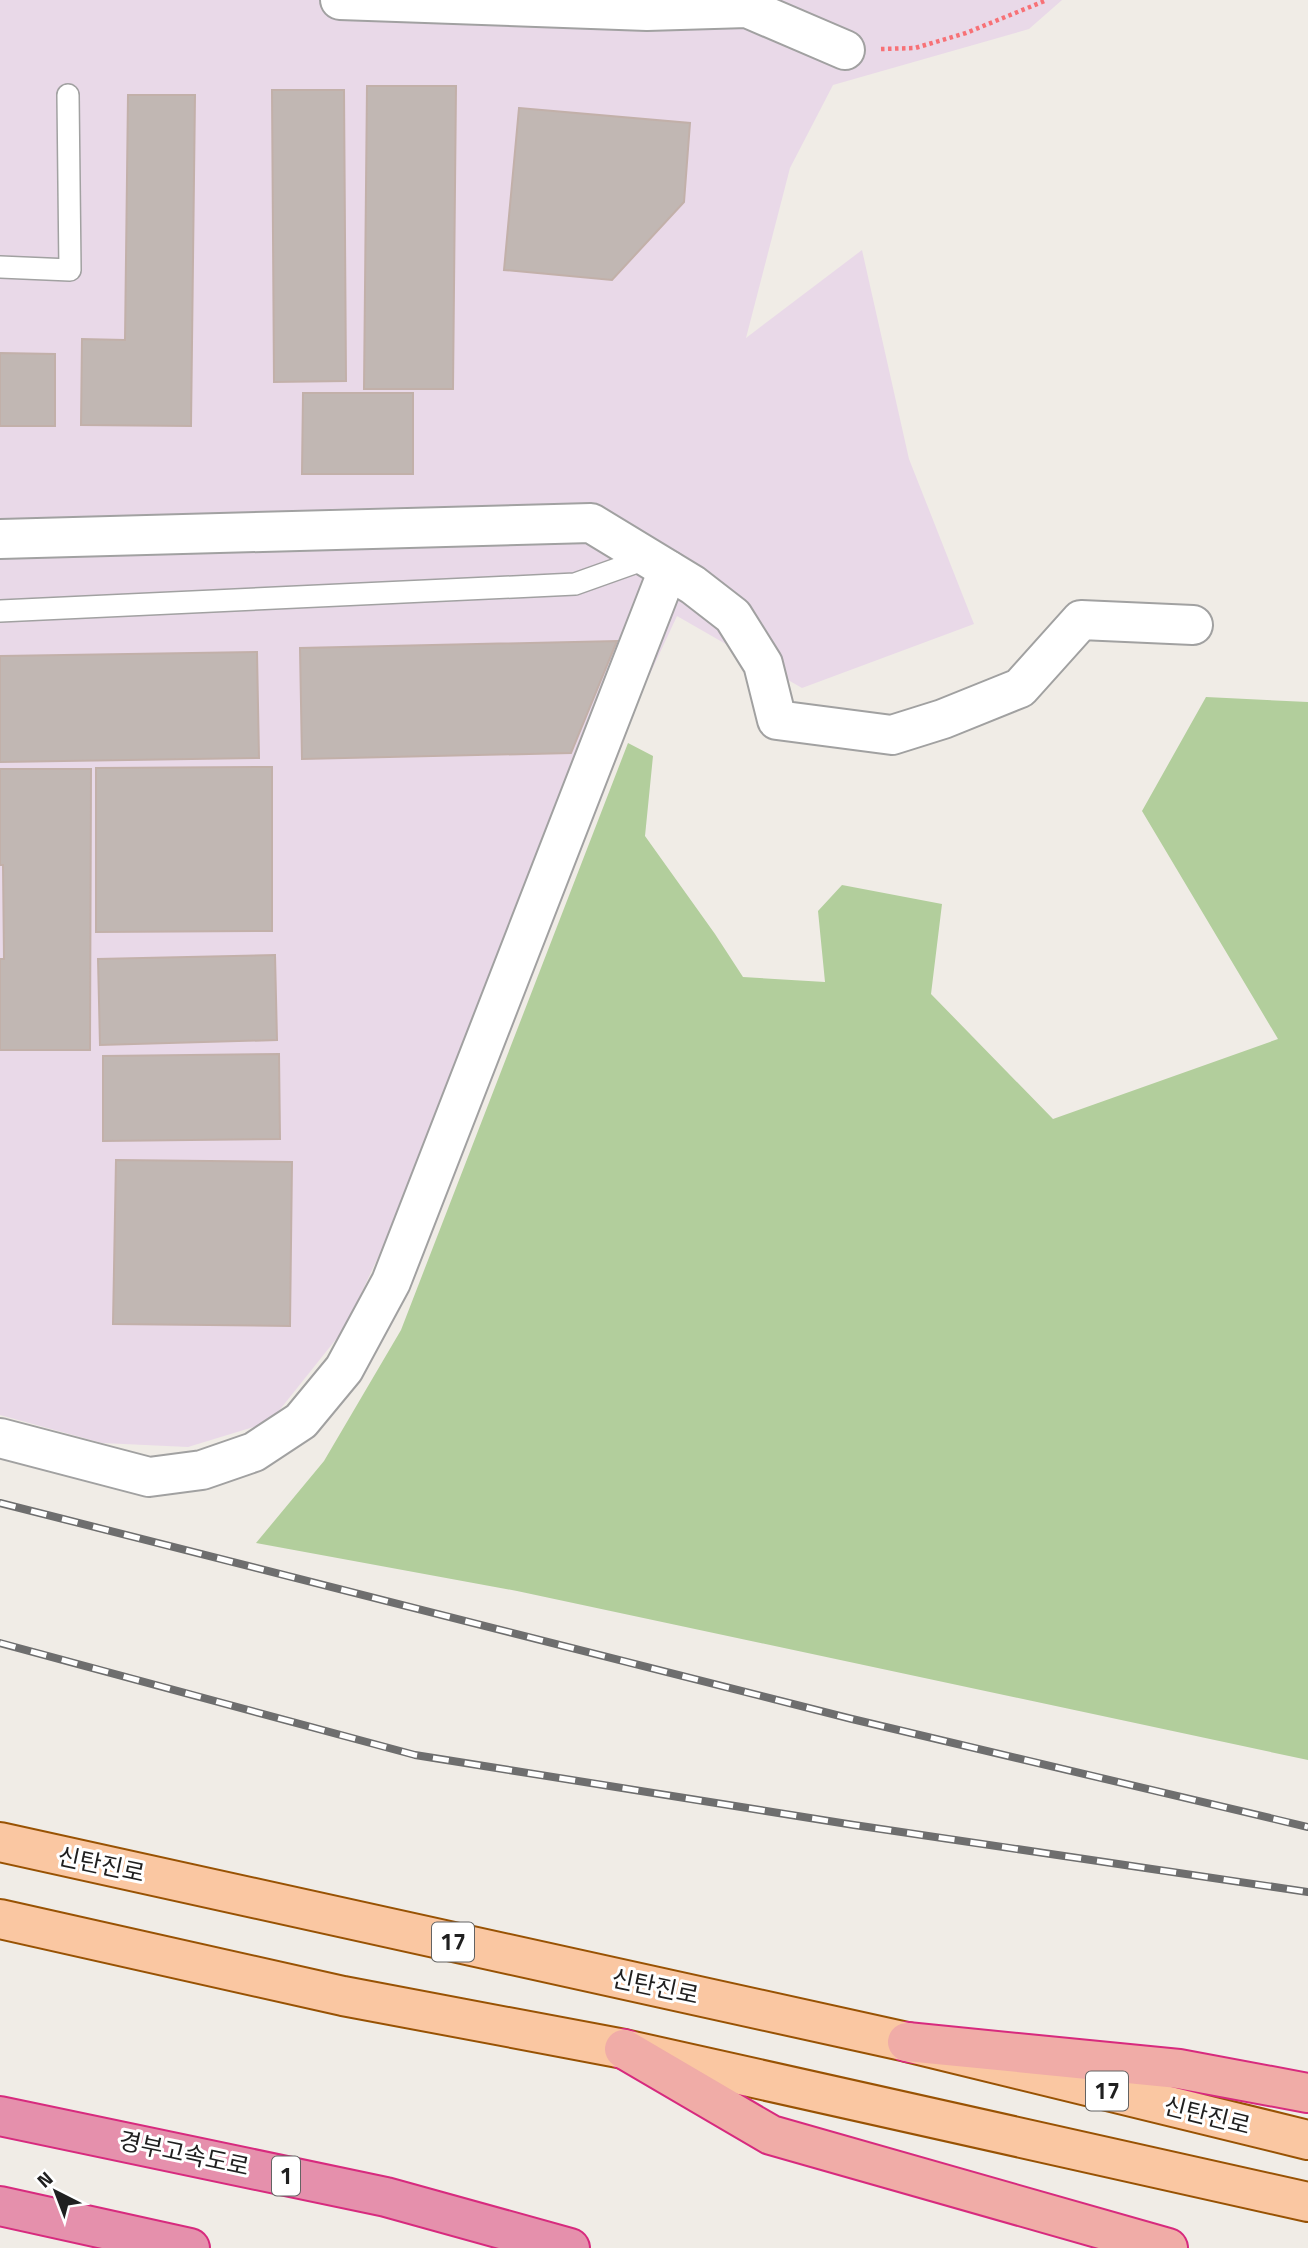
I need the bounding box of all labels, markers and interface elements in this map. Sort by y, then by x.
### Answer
street label: 신탄진로 [54,1837,148,1891]
road number: 17 [432,1923,474,1962]
street label: 신탄진로 [608,1959,702,2013]
road number: 17 [1086,2072,1128,2110]
street label: 신탄진로 [1160,2087,1254,2143]
street label: 경부고속도로 [116,2122,253,2184]
road number: 1 [272,2156,300,2196]
north arrow [21,2157,91,2227]
text: N [30,2164,59,2194]

